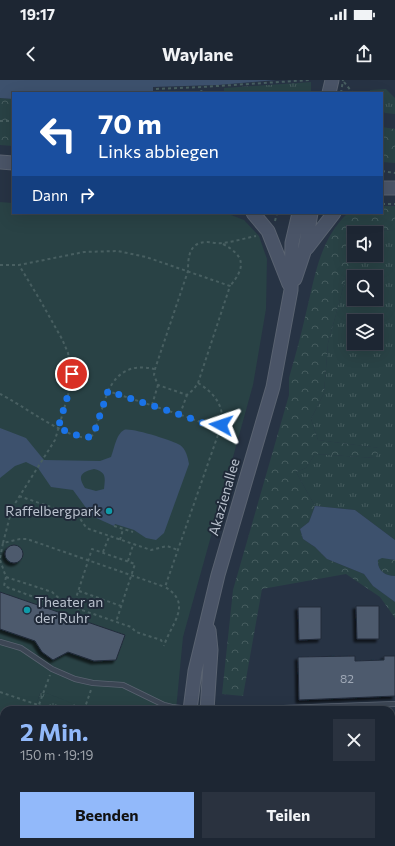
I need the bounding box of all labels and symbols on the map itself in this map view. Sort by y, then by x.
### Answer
pin [55,357,89,391]
position arrow [200,404,242,446]
street label: Akazienallee [204,456,243,538]
place label: Raffelbergpark [5,502,101,519]
marker: Raffelbergpark [104,506,114,516]
place label: Theater an der Ruhr [35,593,103,626]
marker: Theater an der Ruhr [22,605,32,615]
house number: 82 [340,671,354,685]

